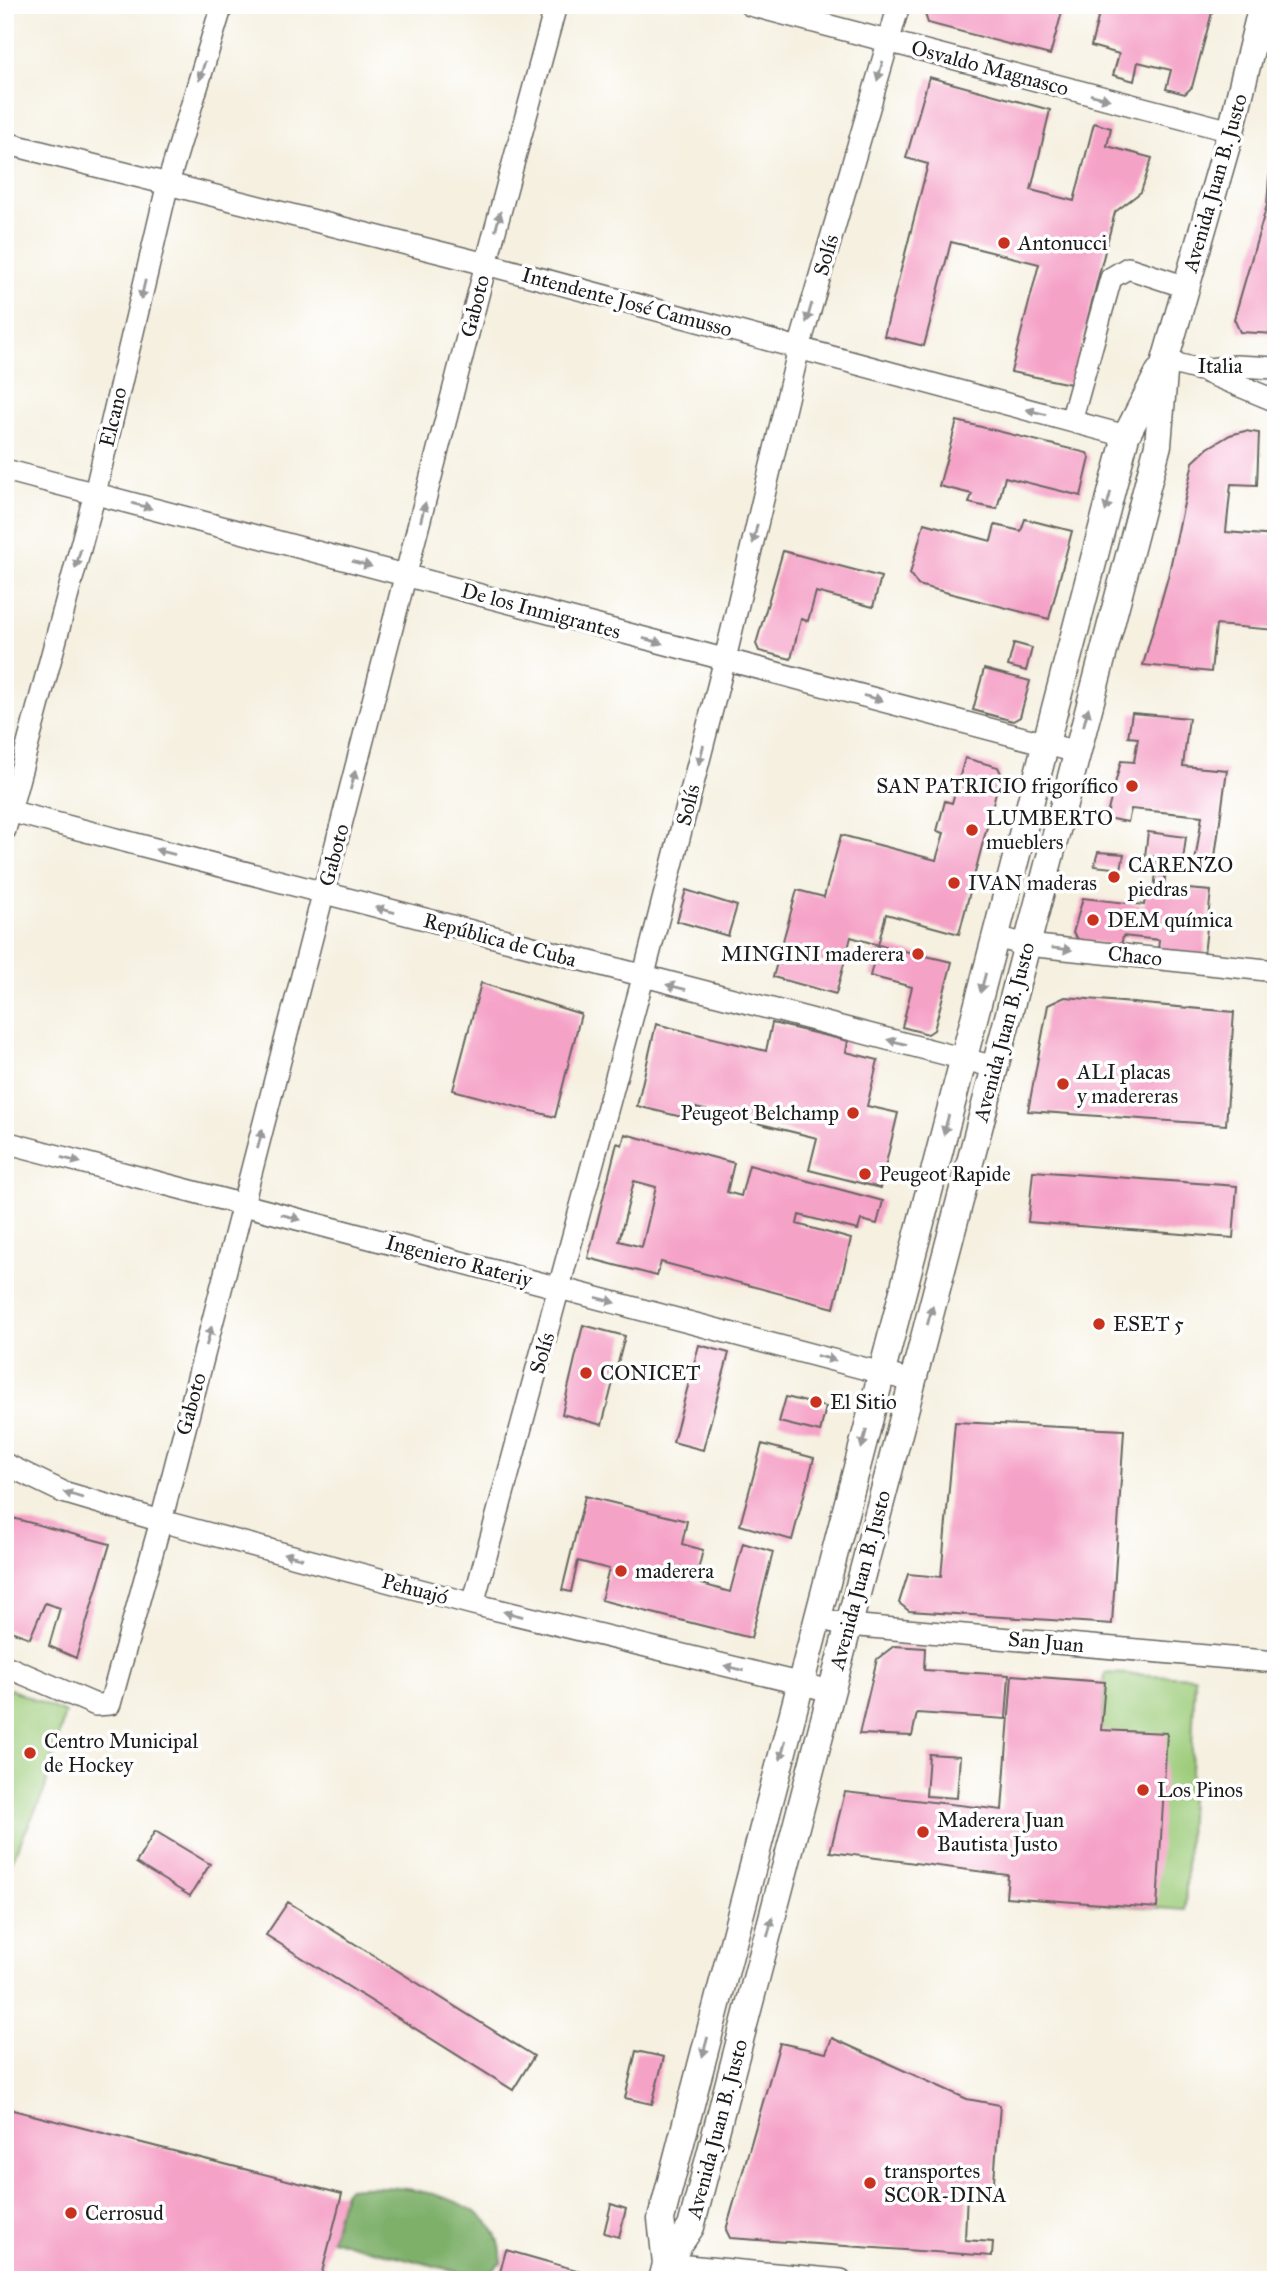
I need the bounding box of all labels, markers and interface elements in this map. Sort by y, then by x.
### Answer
street label: Osvaldo Magnasco [908,35,1072,102]
one-way arrow [197,60,207,81]
one-way arrow [874,60,885,82]
street label: Avenida Juan B. Justo [1177,90,1253,276]
one-way arrow [1090,92,1112,103]
one-way arrow [493,210,503,231]
place label: Antonucci [1017,230,1108,256]
street label: Solís [808,231,844,279]
marker: Antonucci [996,235,1012,251]
street label: Intendente José Camusso [519,261,735,343]
street label: Gaboto [455,272,495,340]
one-way arrow [137,279,148,301]
one-way arrow [804,303,814,324]
street label: Italia [1197,353,1243,379]
street label: Elcano [94,384,133,449]
one-way arrow [1025,406,1047,417]
one-way arrow [1103,492,1113,513]
one-way arrow [131,501,153,512]
one-way arrow [418,501,429,523]
one-way arrow [749,523,760,545]
one-way arrow [72,549,82,570]
one-way arrow [351,559,373,570]
street label: De los Inmigrantes [459,577,623,645]
one-way arrow [643,636,664,646]
one-way arrow [863,694,884,704]
one-way arrow [1081,705,1092,727]
one-way arrow [695,744,706,766]
one-way arrow [348,769,359,791]
place label: SAN PATRICIO frigorífico [876,773,1118,799]
marker: SAN PATRICIO frigorífico [1124,778,1140,794]
street label: Solís [670,782,706,828]
place label: LUMBERTO mueblers [986,805,1113,855]
street label: Gaboto [313,821,355,889]
marker: LUMBERTO mueblers [964,822,980,838]
one-way arrow [154,846,176,857]
place label: CARENZO piedras [1127,852,1233,902]
marker: CARENZO piedras [1106,869,1122,885]
place label: IVAN maderas [968,870,1097,896]
marker: IVAN maderas [946,875,962,891]
one-way arrow [374,904,396,915]
street label: República de Cuba [421,907,579,973]
place label: DEM química [1107,907,1233,933]
marker: DEM química [1085,912,1101,928]
street label: Avenida Juan B. Justo [967,939,1041,1125]
street label: Chaco [1107,940,1164,972]
place label: MINGINI maderera [721,941,904,967]
one-way arrow [1051,943,1073,954]
marker: MINGINI maderera [910,946,926,962]
one-way arrow [977,972,988,994]
one-way arrow [665,981,687,992]
one-way arrow [886,1036,908,1047]
place label: ALI placas y madereras [1076,1059,1178,1109]
marker: ALI placas y madereras [1055,1076,1071,1092]
place label: Peugeot Belchamp [681,1100,839,1126]
marker: Peugeot Belchamp [845,1105,861,1121]
one-way arrow [940,1114,951,1136]
one-way arrow [255,1127,266,1149]
one-way arrow [60,1155,82,1166]
place label: Peugeot Rapide [879,1161,1011,1187]
marker: Peugeot Rapide [857,1166,873,1182]
one-way arrow [281,1212,303,1223]
street label: Ingeniero Rateriy [383,1229,536,1293]
one-way arrow [596,1295,617,1305]
one-way arrow [925,1304,936,1326]
place label: ESET 5 [1113,1311,1184,1337]
marker: ESET 5 [1091,1316,1107,1332]
one-way arrow [204,1325,215,1347]
street label: Solís [524,1329,560,1377]
one-way arrow [815,1353,837,1364]
place label: CONICET [600,1360,700,1386]
marker: CONICET [578,1365,594,1381]
street label: Gaboto [170,1370,212,1438]
place label: El Sitio [830,1389,897,1415]
marker: El Sitio [808,1394,824,1410]
one-way arrow [858,1428,869,1450]
street label: Avenida Juan B. Justo [823,1487,897,1673]
one-way arrow [63,1489,84,1500]
one-way arrow [281,1550,303,1561]
place label: maderera [635,1558,714,1584]
marker: maderera [613,1563,629,1579]
street label: Pehuajó [379,1568,451,1610]
one-way arrow [501,1608,523,1619]
street label: San Juan [1007,1626,1085,1658]
one-way arrow [722,1662,744,1673]
place label: Centro Municipal de Hockey [44,1728,198,1778]
one-way arrow [777,1739,788,1761]
marker: Centro Municipal de Hockey [22,1745,38,1761]
place label: Los Pinos [1157,1777,1243,1803]
marker: Los Pinos [1135,1782,1151,1798]
place label: Maderera Juan Bautista Justo [937,1807,1064,1857]
marker: Maderera Juan Bautista Justo [915,1824,931,1840]
one-way arrow [765,1916,776,1938]
street label: Avenida Juan B. Justo [680,2036,754,2222]
one-way arrow [699,2036,710,2058]
place label: transportes SCOR-DINA [884,2158,1007,2208]
marker: transportes SCOR-DINA [862,2175,878,2191]
place label: Cerrosud [85,2200,164,2226]
marker: Cerrosud [63,2205,79,2221]

